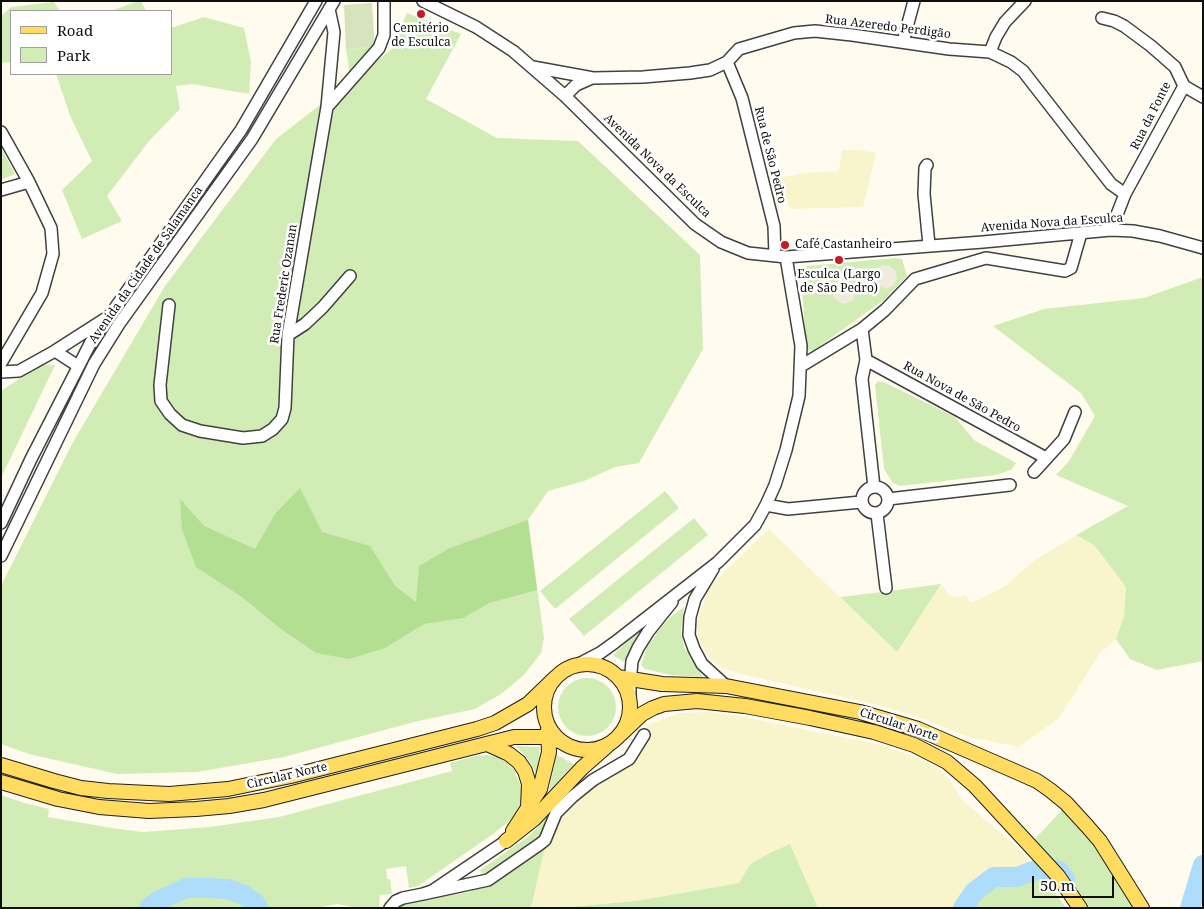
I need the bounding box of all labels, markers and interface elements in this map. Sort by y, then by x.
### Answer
marker: Cemitério de Esculca [415,8,427,20]
legend [10,10,172,75]
street label: Rua Azeredo Perdigão [824,12,952,42]
text: Road [57,20,93,40]
place label: Cemitério de Esculca [391,22,451,50]
text: Park [57,45,90,65]
street label: Rua da Fonte [1128,80,1174,152]
street label: Rua de São Pedro [751,105,789,205]
street label: Avenida Nova da Esculca [601,111,713,221]
street label: Avenida da Cidade de Salamanca [86,184,206,346]
street label: Avenida Nova da Esculca [980,211,1124,235]
street label: Rua Frederic Ozanan [267,223,301,345]
place label: Café Castanheiro [795,238,892,252]
marker: Café Castanheiro [779,239,791,251]
marker: Esculca (Largo de São Pedro) [833,254,845,266]
place label: Esculca (Largo de São Pedro) [797,268,881,296]
street label: Rua Nova de São Pedro [901,359,1023,435]
street label: Circular Norte [858,705,940,745]
street label: Circular Norte [245,760,329,792]
scale bar [1034,866,1116,898]
text: 50 m [1040,875,1075,895]

